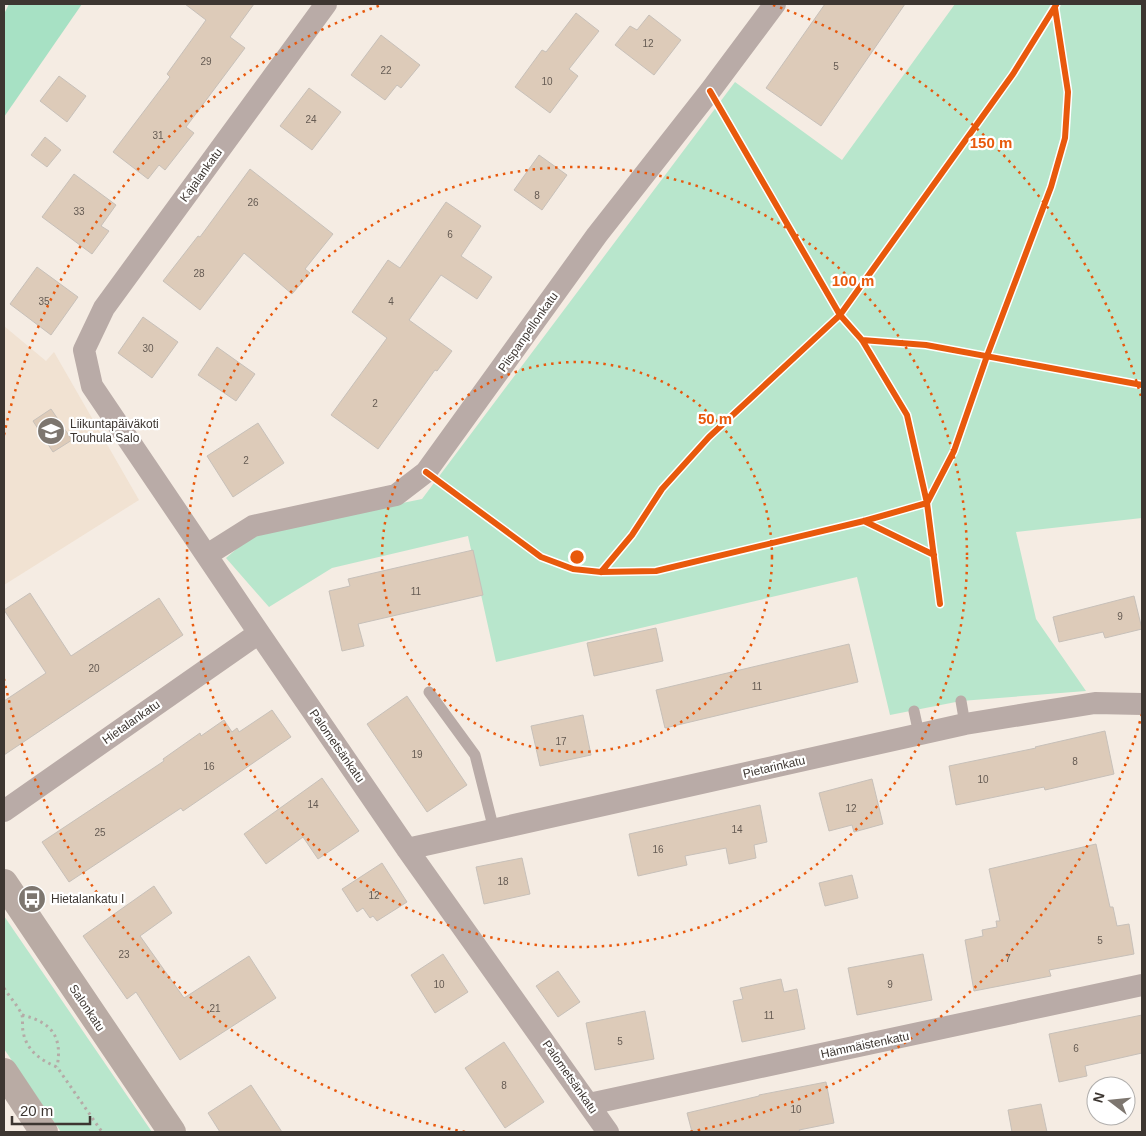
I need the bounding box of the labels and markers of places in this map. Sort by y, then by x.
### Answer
school or university icon: Liikuntapäiväkoti Touhula Salo [36,416,66,446]
place label: Liikuntapäiväkoti Touhula Salo [70,417,159,445]
centre of rings [568,548,586,566]
bus stop icon: Hietalankatu I [17,884,47,914]
place label: Hietalankatu I [51,892,124,906]

